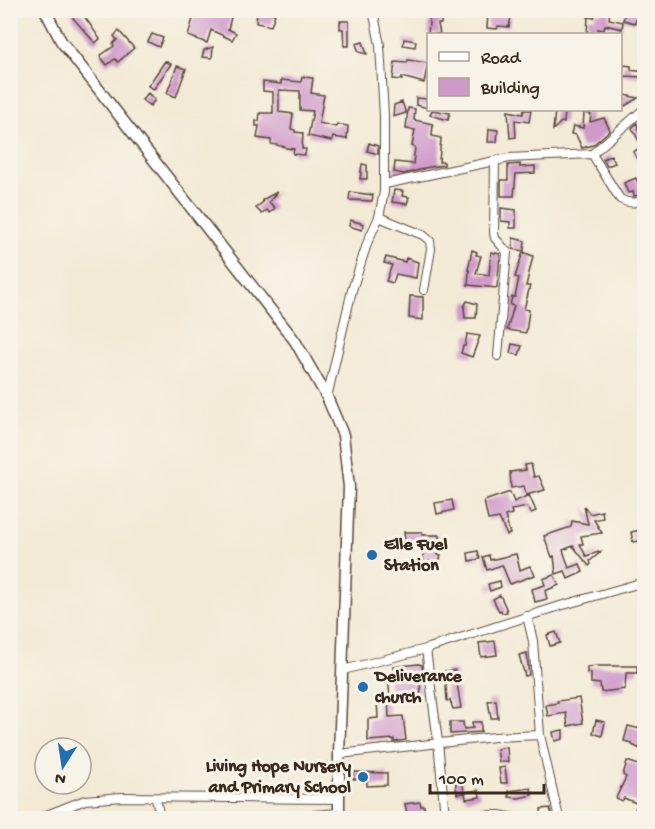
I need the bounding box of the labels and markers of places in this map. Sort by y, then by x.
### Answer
place label: Elle Fuel Station [384,535,448,577]
marker: Elle Fuel Station [365,548,379,562]
place label: Deliverance church [373,667,462,709]
marker: Deliverance church [356,680,370,694]
place label: Living Hope Nursery and Primary School [206,757,351,799]
marker: Living Hope Nursery and Primary School [356,770,370,784]

